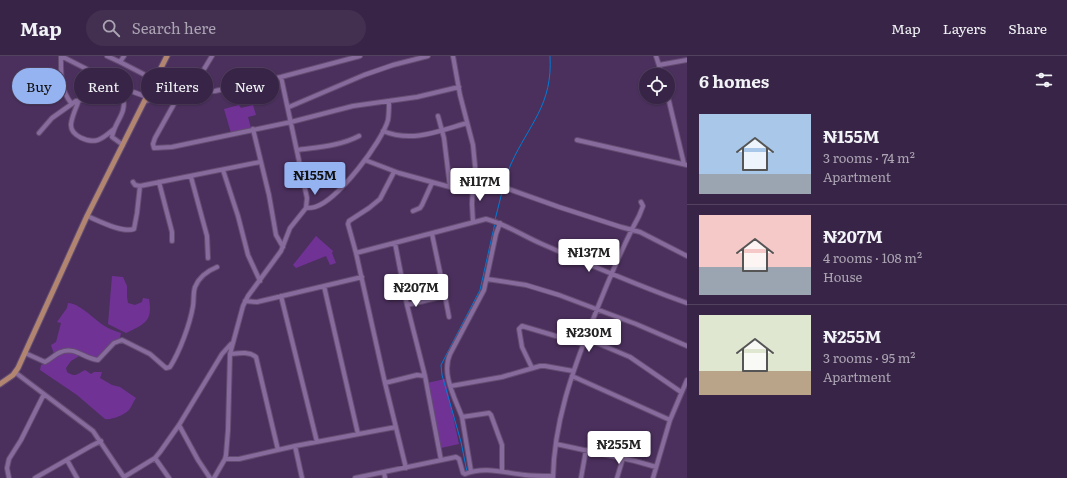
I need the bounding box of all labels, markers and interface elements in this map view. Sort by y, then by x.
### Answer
search box [86,10,366,46]
text: Map [20,14,62,42]
text: Search here [132,16,216,39]
icon: search [100,17,122,39]
text: Map [891,18,921,38]
text: Layers [943,18,986,38]
text: Share [1008,18,1047,38]
chip: Buy [12,68,66,104]
chip: Rent [74,68,133,104]
chip: Filters [141,68,213,104]
chip: New [221,68,279,104]
map controls [639,68,675,104]
button: locate [639,68,675,104]
text: 6 homes [699,68,769,93]
icon: filters [1033,69,1055,91]
text: ₦155M [823,123,880,148]
icon: home [731,130,779,178]
text: 3 rooms · 74 m² [823,148,915,167]
pin: ₦155M [287,162,343,196]
text: ₦155M [293,165,337,184]
text: Apartment [823,167,891,186]
pin: ₦117M [452,168,508,202]
text: ₦117M [459,171,501,190]
text: ₦207M [823,223,883,248]
icon: home [731,231,779,279]
pin: ₦137M [561,239,617,273]
text: ₦137M [567,242,611,261]
text: 4 rooms · 108 m² [823,248,922,267]
text: House [823,267,862,286]
pin: ₦207M [388,274,444,308]
text: ₦207M [393,277,439,296]
pin: ₦230M [561,319,617,353]
text: ₦230M [566,322,612,341]
text: ₦255M [823,323,882,348]
icon: home [731,331,779,379]
text: 3 rooms · 95 m² [823,348,915,367]
text: Apartment [823,367,891,386]
pin: ₦255M [591,431,647,465]
text: ₦255M [597,434,641,453]

